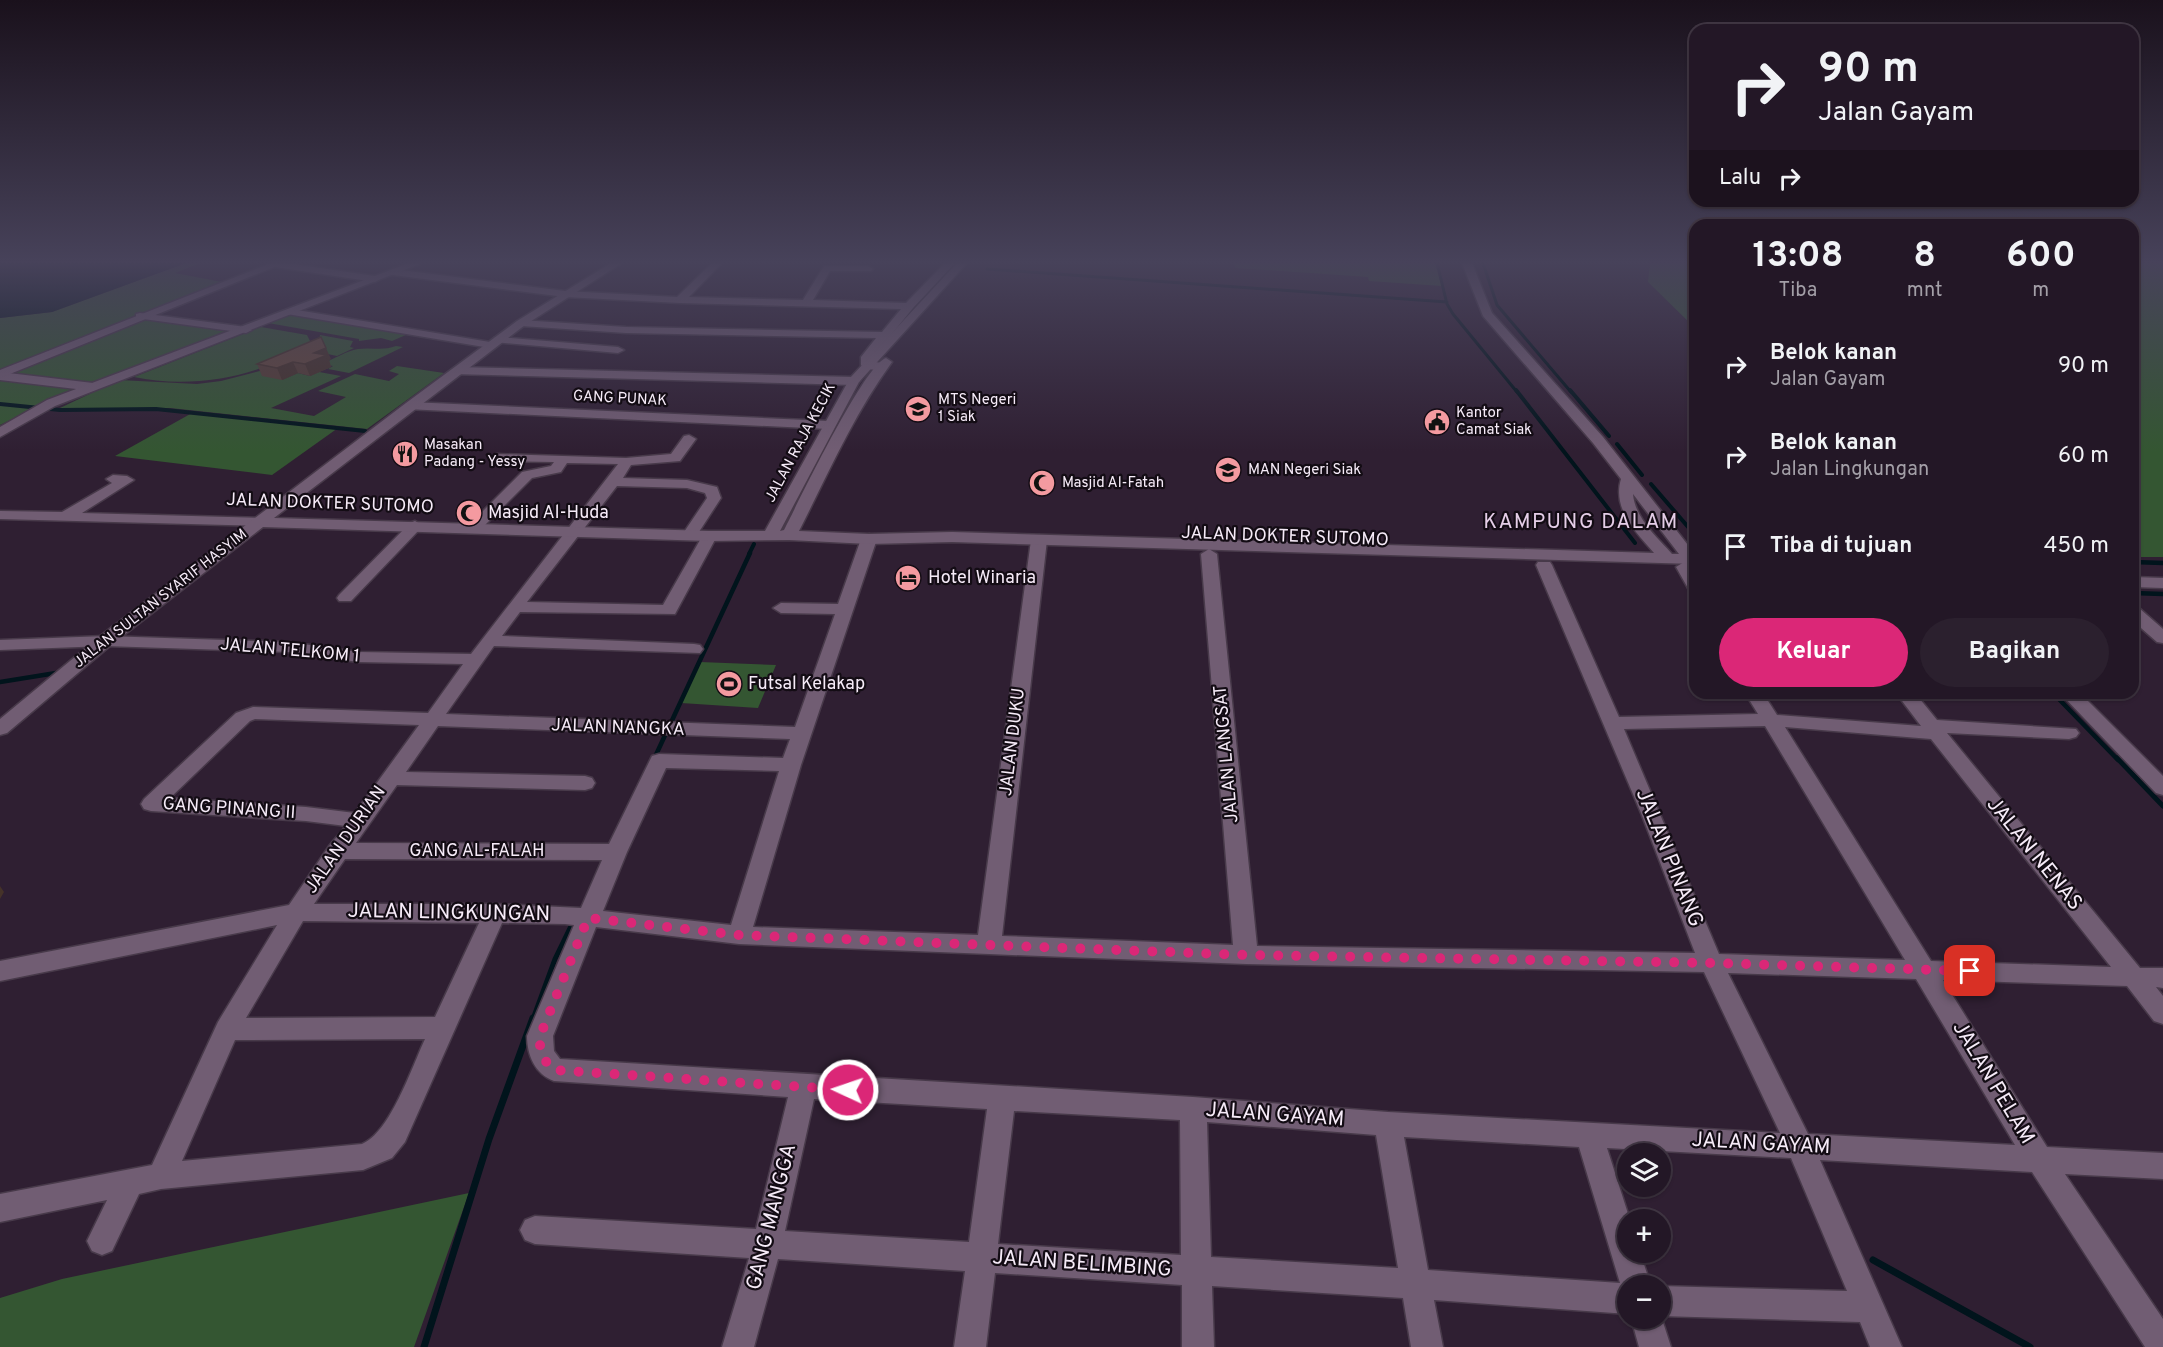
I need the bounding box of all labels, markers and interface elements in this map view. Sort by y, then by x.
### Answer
text: 90 m [1818,44,1919,97]
icon: right [1719,48,1797,126]
text: Jalan Gayam [1818,96,1974,130]
icon: right [1773,162,1806,195]
text: Lalu [1719,165,1761,192]
text: 13:08 [1752,234,1843,280]
text: 8 [1913,234,1936,280]
text: 600 [2006,234,2076,280]
text: Tiba [1779,278,1817,304]
text: mnt [1907,278,1943,304]
text: m [2032,278,2049,304]
text: Belok kanan [1770,340,1897,367]
icon: right [1719,350,1752,383]
text: 90 m [2058,353,2109,380]
text: Jalan Gayam [1770,367,1886,393]
street label: JALAN RAJA KECIK [761,380,841,506]
street label: GANG PUNAK [572,387,668,411]
place label: MTS Negeri 1 Siak [938,391,1016,427]
school or university icon: MTS Negeri 1 Siak [903,394,933,424]
place label: Kantor Camat Siak [1456,404,1532,440]
public building icon: Kantor Camat Siak [1422,407,1452,437]
text: Belok kanan [1770,430,1897,457]
place label: Masakan Padang - Yessy [424,436,525,472]
restaurant icon: Masakan Padang - Yessy [390,439,420,469]
icon: right [1719,440,1752,473]
text: 60 m [2058,443,2109,470]
school or university icon: MAN Negeri Siak [1213,455,1243,485]
text: Jalan Lingkungan [1770,457,1929,483]
place label: MAN Negeri Siak [1248,461,1361,480]
mosque icon: Masjid Al-Fatah [1027,468,1057,498]
place label: Masjid Al-Fatah [1062,474,1164,493]
street label: JALAN DOKTER SUTOMO [226,489,434,519]
mosque icon: Masjid Al-Huda [454,498,484,528]
place label: Masjid Al-Huda [488,502,609,525]
district label: KAMPUNG DALAM [1483,509,1679,536]
street label: JALAN DOKTER SUTOMO [1181,522,1389,552]
street label: JALAN SULTAN SYARIF HASYIM [70,525,252,673]
icon: arrive [1719,530,1752,563]
text: Tiba di tujuan [1770,533,1912,560]
text: 450 m [2044,533,2109,560]
hotel icon: Hotel Winaria [893,563,923,593]
place label: Hotel Winaria [928,567,1036,590]
button: Keluar [1719,618,1908,687]
button: Bagikan [1920,618,2109,687]
street label: JALAN TELKOM 1 [219,633,361,669]
sports icon: Futsal Kelakap [714,669,744,699]
place label: Futsal Kelakap [748,673,865,696]
street label: JALAN LANGSAT [1210,684,1244,824]
street label: JALAN DUKU [995,687,1031,797]
street label: JALAN NANGKA [551,714,685,742]
street label: JALAN DURIAN [300,782,392,898]
street label: JALAN PINANG [1629,785,1709,931]
street label: JALAN NENAS [1980,792,2088,916]
street label: GANG PINANG II [162,793,296,825]
street label: GANG AL-FALAH [409,840,545,863]
street label: JALAN LINGKUNGAN [347,898,551,928]
pin [1944,945,1995,996]
icon: arrive [1953,954,1986,987]
street label: JALAN PELAM [1946,1017,2040,1149]
position arrow [816,1058,880,1122]
street label: JALAN GAYAM [1205,1097,1345,1133]
street label: JALAN GAYAM [1691,1127,1831,1161]
street label: GANG MANGGA [741,1141,803,1293]
map controls [1617,1143,1671,1329]
button: layers [1617,1143,1671,1197]
button: + [1617,1209,1671,1263]
street label: JALAN BELIMBING [991,1244,1173,1284]
button: − [1617,1275,1671,1329]

